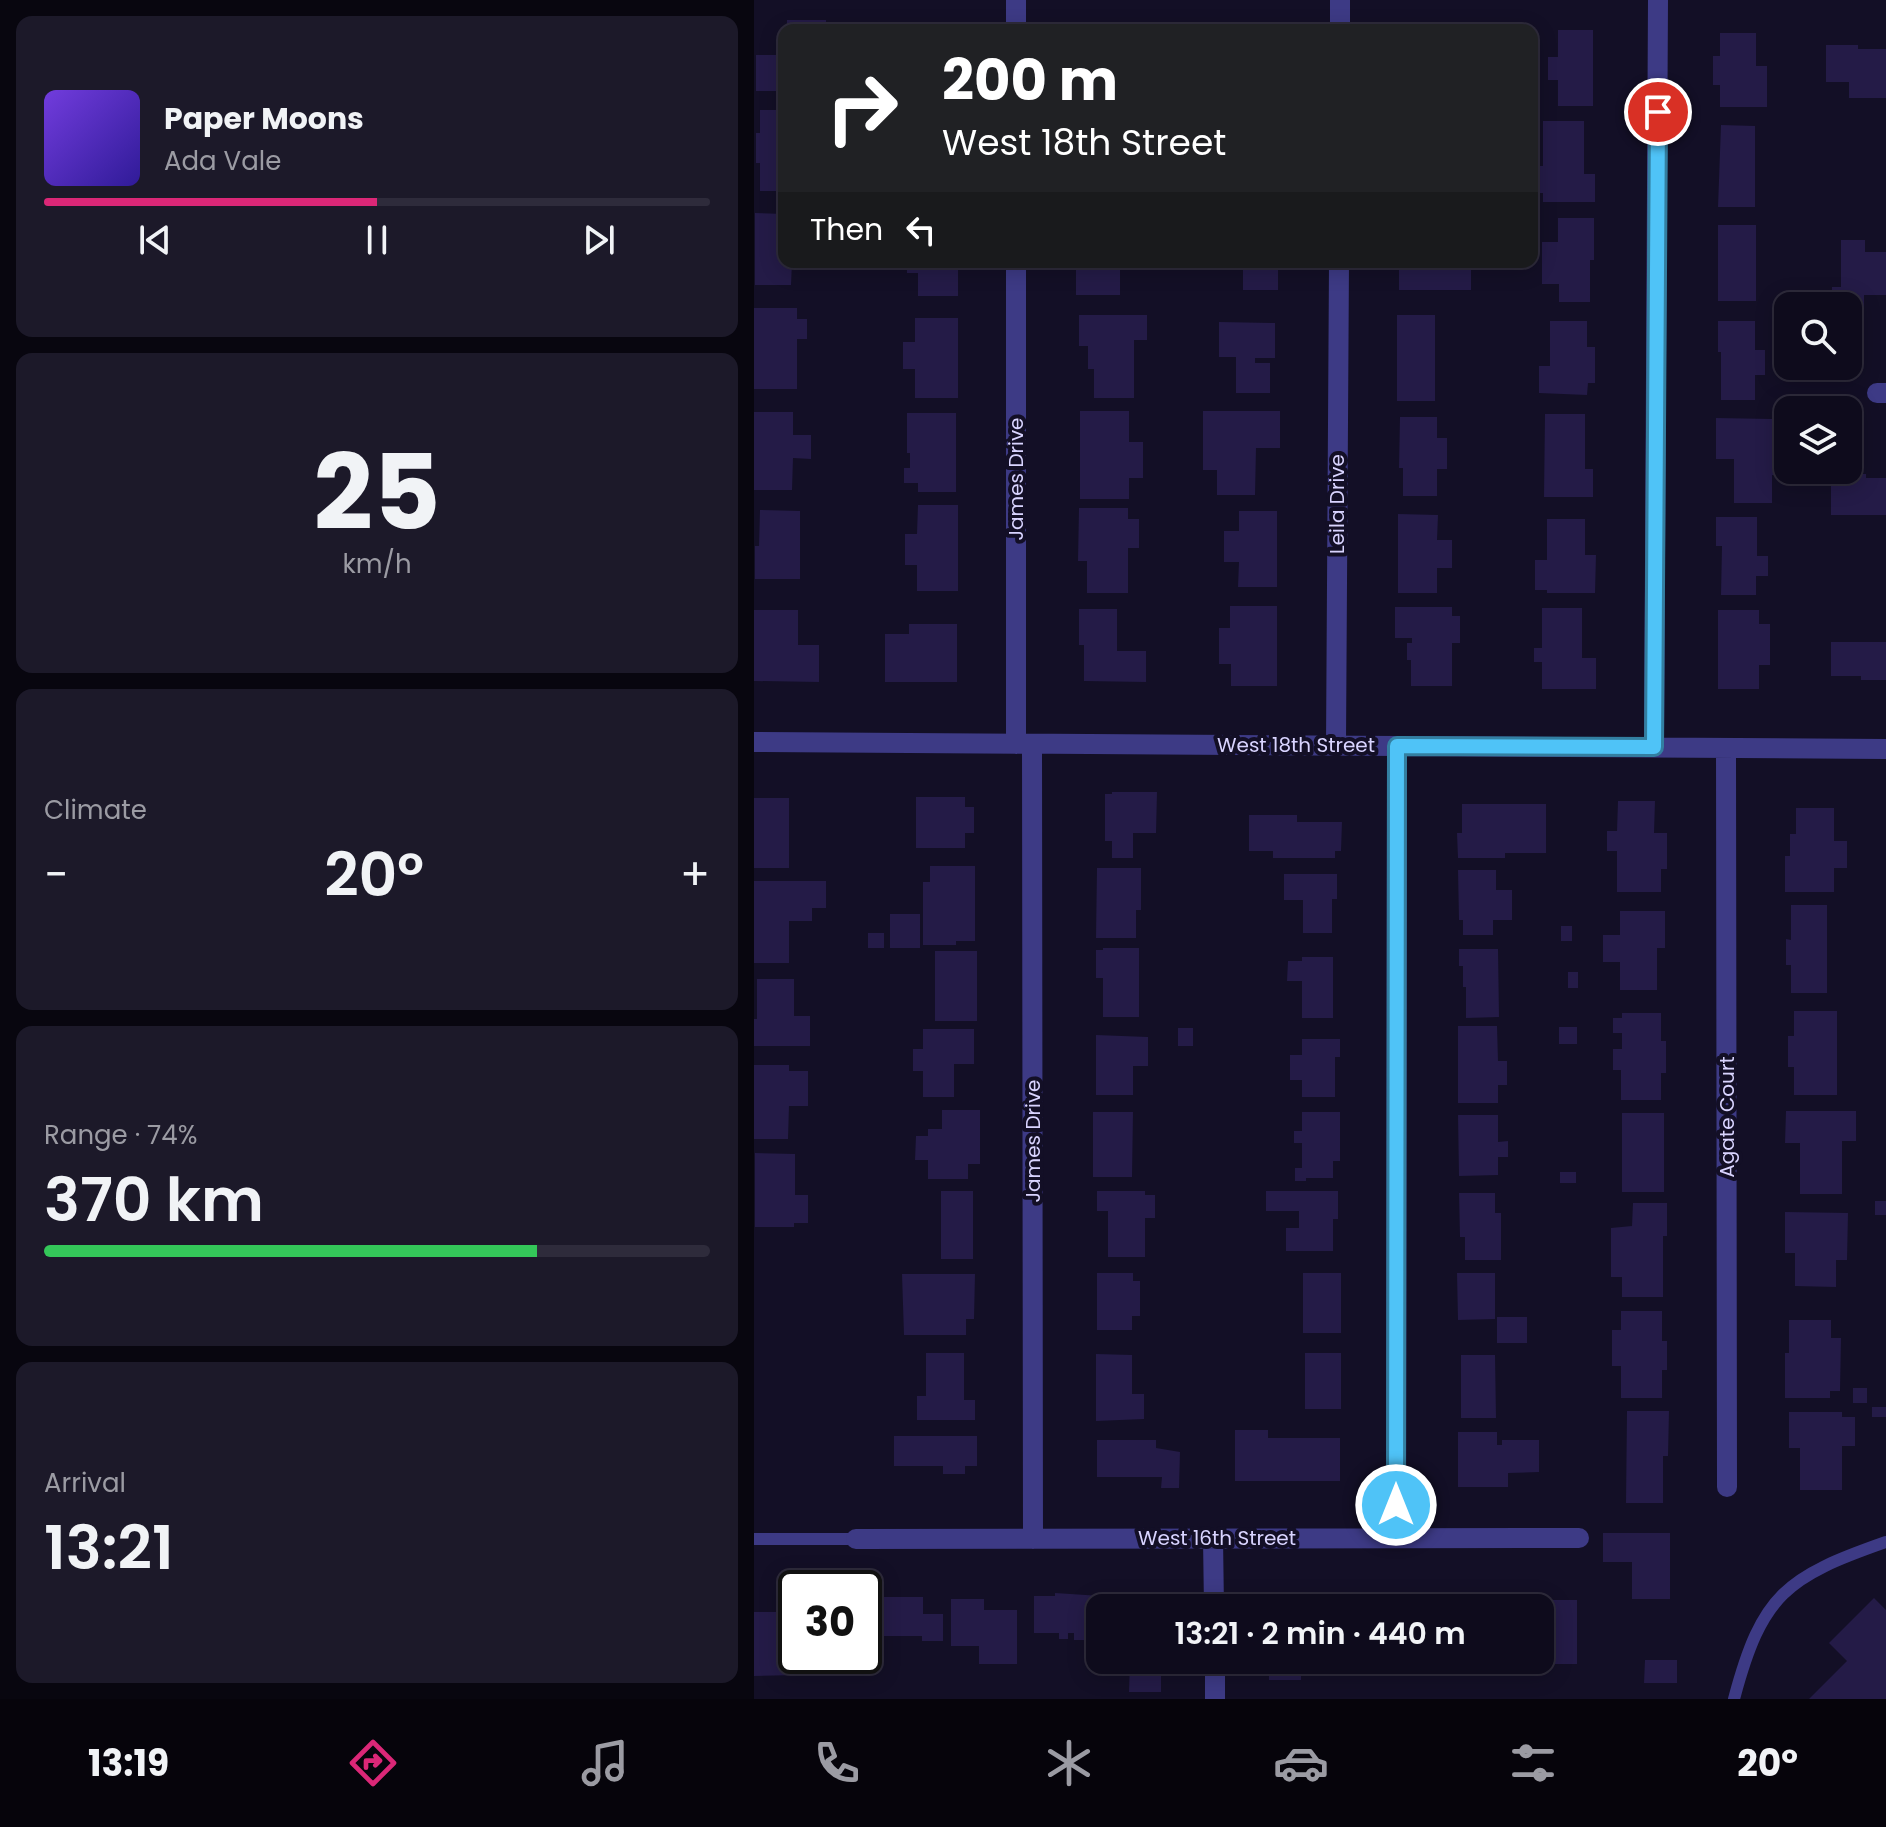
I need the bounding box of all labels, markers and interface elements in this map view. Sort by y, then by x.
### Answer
text: 200 m [942,41,1118,120]
icon: right [810,56,914,160]
pin [1624,78,1692,146]
icon: arrive [1636,90,1680,134]
text: Paper Moons [164,97,364,140]
text: West 18th Street [942,117,1226,168]
text: Ada Vale [164,143,281,179]
text: Then [810,208,883,251]
icon: left [899,208,943,252]
icon: previous [133,218,177,262]
icon: pause [355,218,399,262]
icon: next [577,218,621,262]
map controls [1774,292,1862,484]
button: search [1774,292,1862,380]
button: layers [1774,396,1862,484]
street label: James Drive [1002,417,1030,541]
text: 25 [314,420,440,565]
street label: Leila Drive [1323,454,1351,554]
text: km/h [342,546,412,582]
street label: West 18th Street [1217,731,1375,759]
text: Climate [44,792,147,828]
text: 20° [324,833,424,917]
text: − [44,844,68,905]
text: + [680,844,710,905]
street label: Agate Court [1713,1056,1741,1178]
street label: James Drive [1019,1079,1047,1203]
text: Range · 74% [44,1117,197,1153]
text: 370 km [44,1158,264,1242]
position arrow [1354,1463,1438,1547]
text: Arrival [44,1465,126,1501]
text: 13:21 [44,1506,174,1590]
street label: West 16th Street [1138,1524,1296,1552]
speed limit sign: 30 [778,1570,882,1674]
text: 13:21 · 2 min · 440 m [1174,1612,1466,1655]
icon: directions [345,1735,401,1791]
icon: music [577,1735,633,1791]
icon: phone [809,1735,865,1791]
icon: climate [1041,1735,1097,1791]
icon: car [1273,1735,1329,1791]
icon: filters [1505,1735,1561,1791]
text: 13:19 [88,1738,169,1789]
text: 20° [1737,1738,1798,1789]

